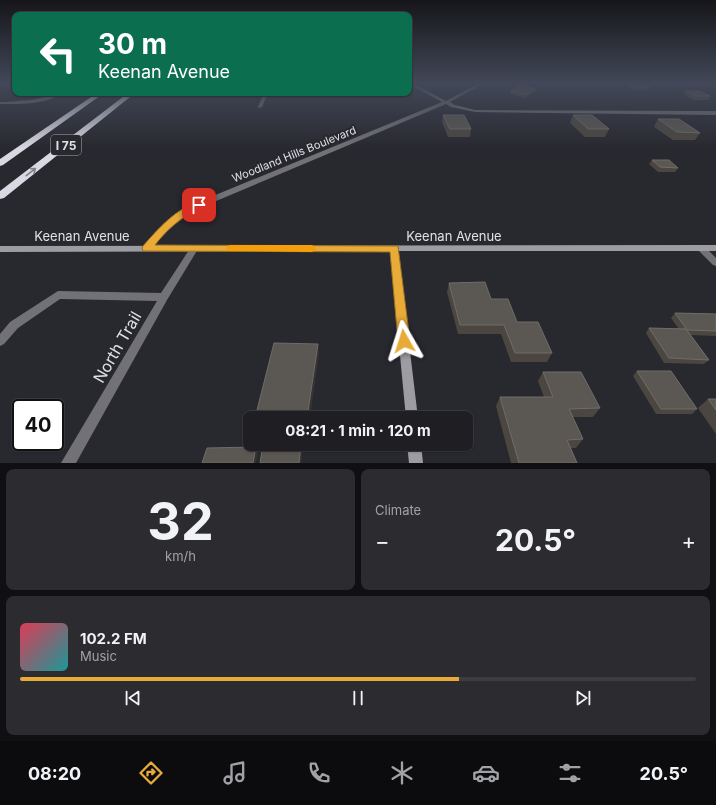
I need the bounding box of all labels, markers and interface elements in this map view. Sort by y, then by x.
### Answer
text: 30 m [98,27,167,61]
icon: left [32,28,84,80]
text: Keenan Avenue [98,61,230,82]
street label: Woodland Hills Boulevard [230,123,358,185]
road number: I 75 [51,135,81,155]
one-way arrow [25,168,36,177]
pin [182,188,216,222]
icon: arrive [188,194,210,216]
street label: Keenan Avenue [34,228,130,244]
street label: Keenan Avenue [406,228,502,244]
street label: North Trail [89,308,145,386]
position arrow [383,320,425,362]
speed limit sign: 40 [12,399,64,451]
text: 08:21 · 1 min · 120 m [285,421,431,440]
text: 32 [147,490,214,553]
text: Climate [375,502,421,518]
text: 20.5° [495,522,576,558]
text: − [375,528,390,554]
text: + [681,528,696,554]
text: km/h [165,548,196,564]
text: 102.2 FM [80,629,147,648]
text: Music [80,648,117,664]
icon: previous [122,687,144,709]
icon: pause [347,687,369,709]
icon: next [572,687,594,709]
icon: directions [137,759,165,787]
icon: music [221,759,249,787]
icon: phone [305,759,333,787]
icon: climate [388,759,416,787]
icon: car [472,759,500,787]
icon: filters [556,759,584,787]
text: 08:20 [28,763,81,784]
text: 20.5° [640,763,688,784]

